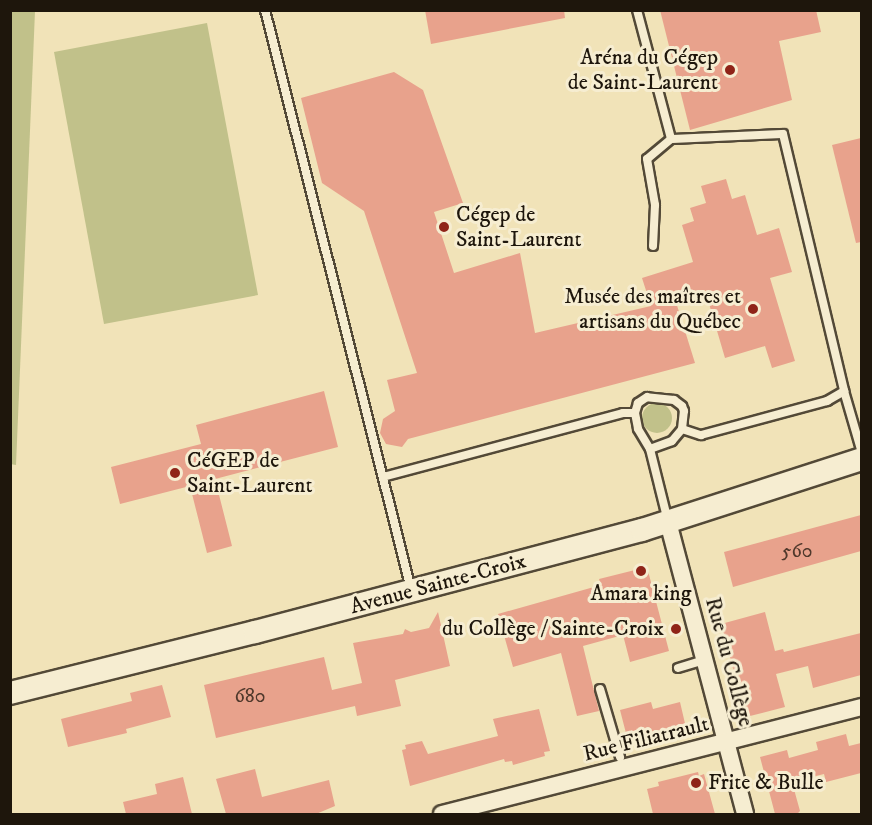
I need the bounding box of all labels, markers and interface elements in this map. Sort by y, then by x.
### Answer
place label: Aréna du Cégep de Saint-Laurent [568,44,718,96]
marker: Aréna du Cégep de Saint-Laurent [723,63,737,77]
place label: Cégep de Saint-Laurent [456,201,581,252]
marker: Cégep de Saint-Laurent [437,220,451,234]
place label: Musée des maîtres et artisans du Québec [564,283,741,334]
marker: Musée des maîtres et artisans du Québec [746,302,760,316]
place label: CéGEP de Saint-Laurent [187,447,312,499]
marker: CéGEP de Saint-Laurent [168,466,182,480]
house number: 560 [781,539,813,563]
street label: Avenue Sainte-Croix [347,548,529,620]
marker: Amara king [634,564,648,578]
place label: Amara king [591,581,691,607]
street label: Rue du Collège [699,594,759,730]
place label: du Collège / Sainte-Croix [442,616,664,642]
marker: du Collège / Sainte-Croix [669,622,683,636]
house number: 680 [234,684,266,708]
street label: Rue Filiatrault [580,711,712,767]
place label: Frite & Bulle [708,770,823,796]
marker: Frite & Bulle [689,776,703,790]

